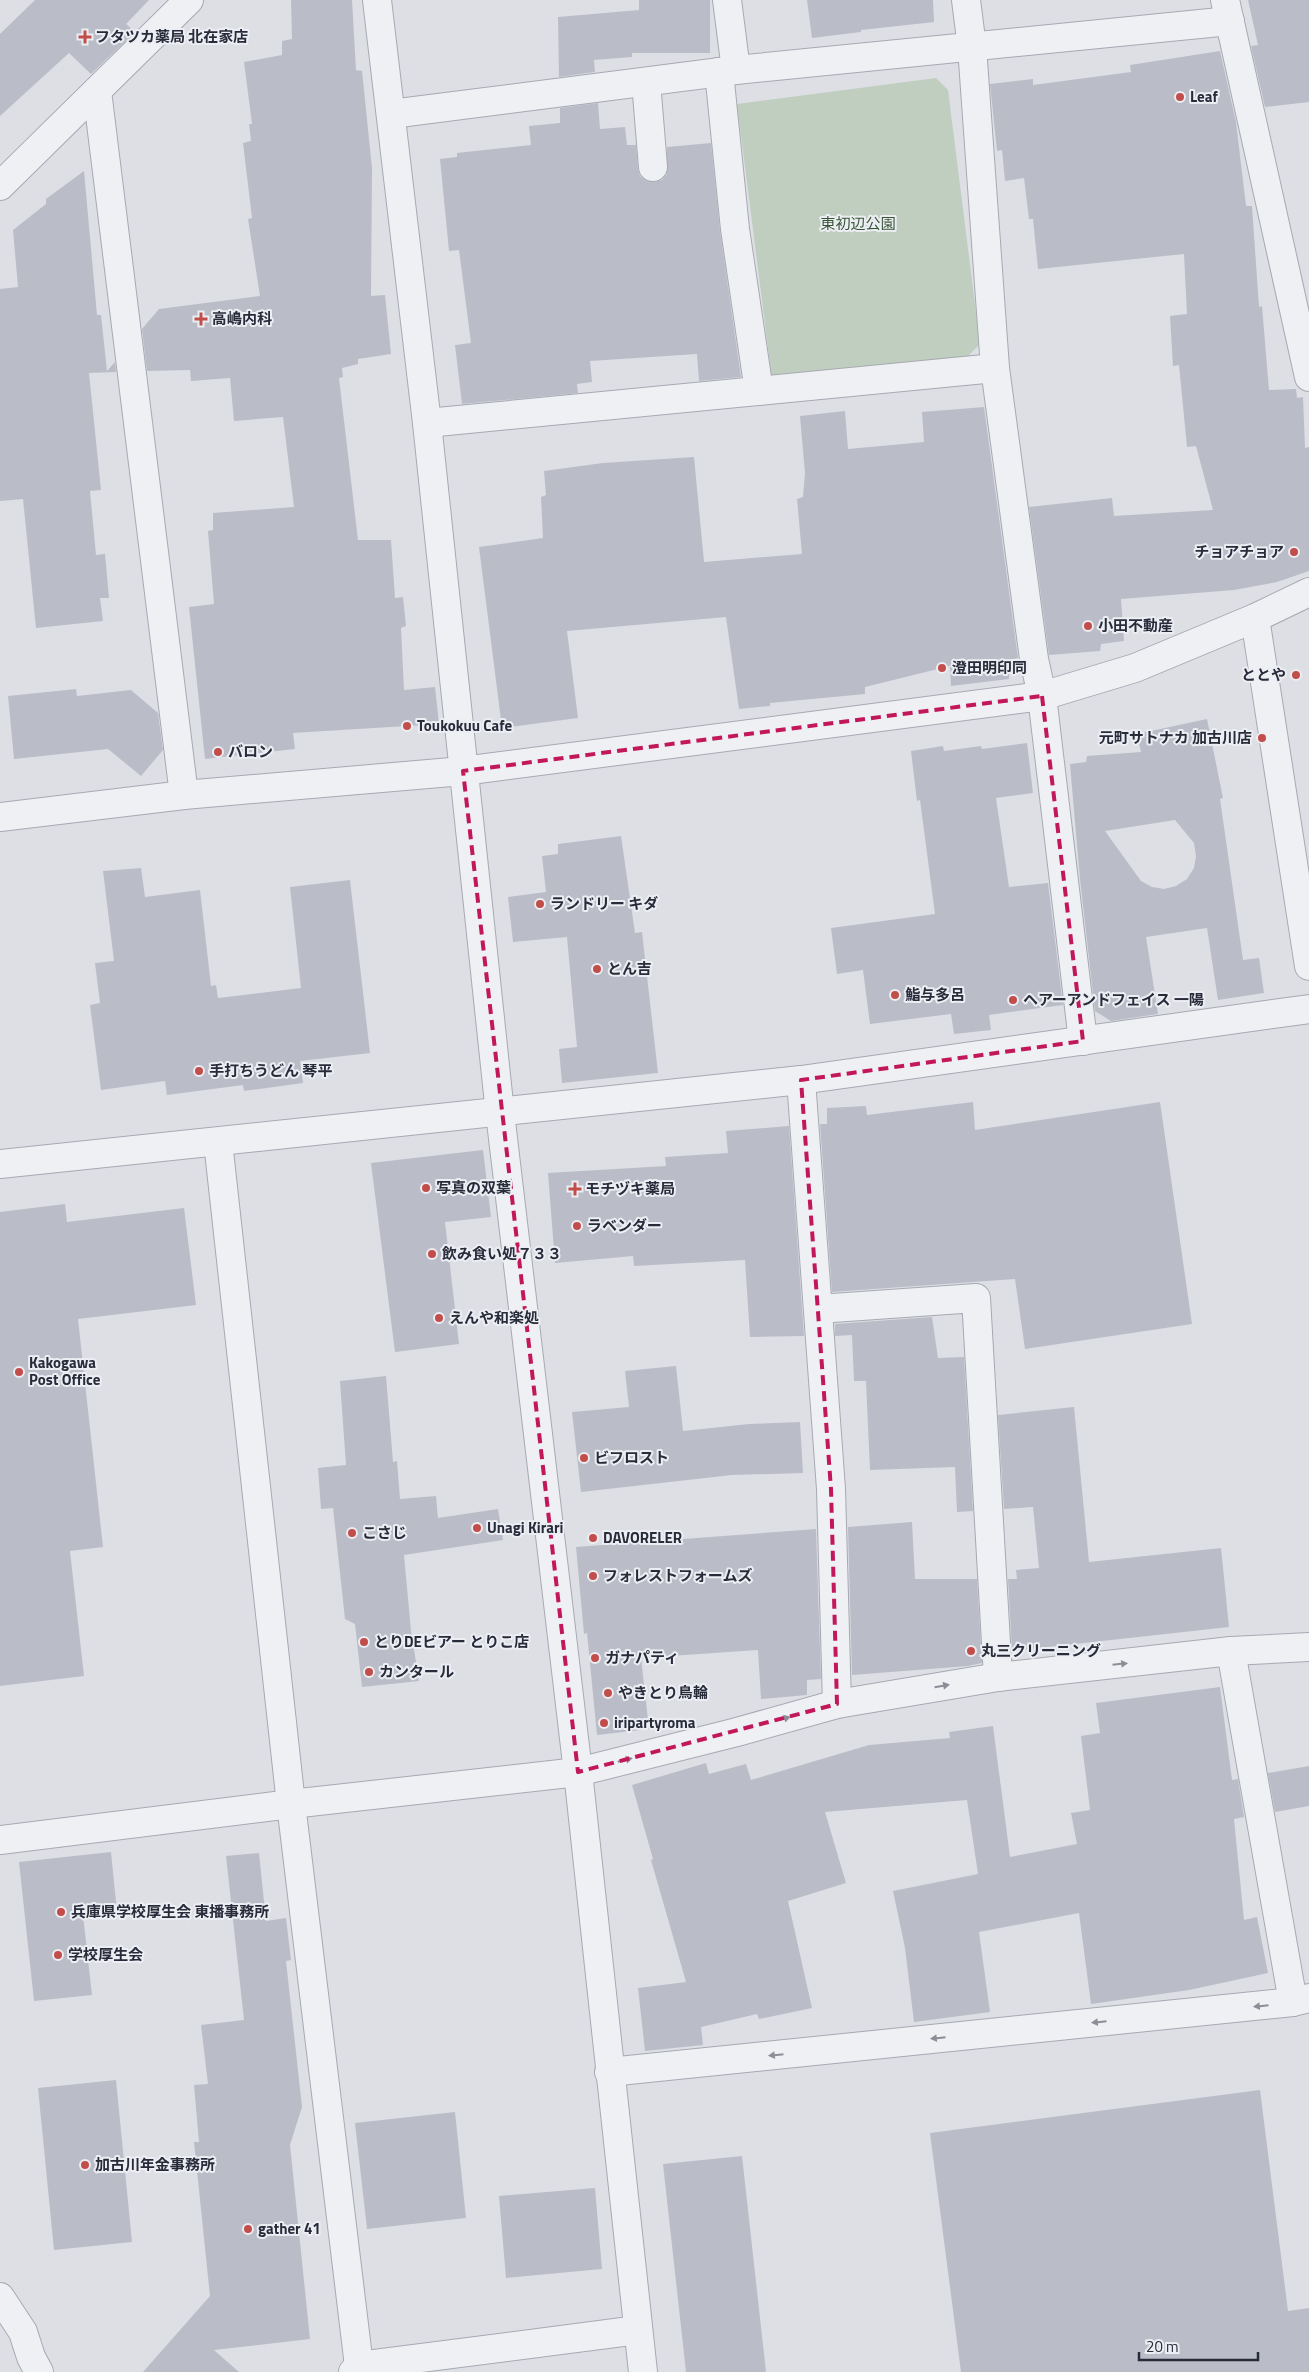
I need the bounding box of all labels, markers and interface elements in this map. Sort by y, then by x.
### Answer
place label: フタツカ薬局 北在家店 [95,25,248,48]
marker: フタツカ薬局 北在家店 [79,31,91,43]
place label: Leaf [1190,85,1218,108]
marker: Leaf [1174,91,1186,103]
park label: 東初辺公園 [820,212,896,235]
place label: 高嶋内科 [212,307,272,330]
marker: 高嶋内科 [194,312,208,326]
place label: チョアチョア [1194,540,1284,563]
marker: チョアチョア [1288,546,1300,558]
place label: 小田不動産 [1098,614,1173,637]
marker: 小田不動産 [1082,620,1094,632]
place label: 澄田明印同 [952,656,1027,679]
marker: 澄田明印同 [936,662,948,674]
place label: ととや [1241,663,1286,686]
marker: ととや [1290,669,1302,681]
place label: Toukokuu Cafe [417,714,512,737]
marker: Toukokuu Cafe [401,720,413,732]
place label: 元町サトナカ 加古川店 [1099,726,1252,749]
marker: 元町サトナカ 加古川店 [1256,732,1268,744]
place label: バロン [228,740,273,763]
marker: バロン [212,746,224,758]
place label: ランドリー キダ [550,892,658,915]
marker: ランドリー キダ [534,898,546,910]
place label: とん吉 [607,957,652,980]
marker: とん吉 [591,963,603,975]
place label: 鮨与多呂 [905,983,965,1006]
place label: ヘアーアンドフェイス 一陽 [1023,988,1204,1011]
marker: 鮨与多呂 [889,989,901,1001]
marker: ヘアーアンドフェイス 一陽 [1007,994,1019,1006]
place label: 手打ちうどん 琴平 [209,1059,332,1082]
marker: 手打ちうどん 琴平 [193,1065,205,1077]
place label: 写真の双葉 [436,1176,511,1199]
place label: モチヅキ薬局 [585,1177,675,1200]
marker: 写真の双葉 [420,1182,432,1194]
marker: モチヅキ薬局 [569,1183,581,1195]
place label: ラベンダー [587,1214,662,1237]
marker: ラベンダー [571,1220,583,1232]
place label: 飲み食い処７３３ [442,1242,562,1265]
marker: 飲み食い処７３３ [426,1248,438,1260]
place label: えんや和楽処 [449,1306,539,1329]
marker: えんや和楽処 [433,1312,445,1324]
place label: Kakogawa Post Office [29,1351,101,1391]
marker: Kakogawa Post Office [13,1366,25,1378]
place label: ビフロスト [594,1446,669,1469]
marker: ビフロスト [578,1452,590,1464]
place label: Unagi Kirari [487,1516,563,1539]
place label: こさじ [362,1521,407,1544]
marker: Unagi Kirari [471,1522,483,1534]
place label: DAVORELER [603,1526,682,1549]
marker: こさじ [346,1527,358,1539]
marker: DAVORELER [587,1532,599,1544]
place label: フォレストフォームズ [603,1564,753,1587]
marker: フォレストフォームズ [587,1570,599,1582]
place label: とりDEビアー とりこ店 [374,1630,529,1653]
marker: とりDEビアー とりこ店 [358,1636,370,1648]
place label: 丸三クリーニング [981,1639,1101,1662]
marker: 丸三クリーニング [965,1645,977,1657]
place label: ガナパティ [605,1646,679,1669]
marker: ガナパティ [589,1652,601,1664]
place label: カンタール [379,1660,454,1683]
one-way arrow [1112,1660,1128,1668]
marker: カンタール [363,1666,375,1678]
place label: やきとり鳥輪 [618,1681,708,1704]
one-way arrow [934,1682,950,1690]
marker: やきとり鳥輪 [602,1687,614,1699]
place label: iripartyroma [614,1711,696,1734]
one-way arrow [775,1715,790,1723]
marker: iripartyroma [598,1717,610,1729]
one-way arrow [618,1756,633,1764]
place label: 兵庫県学校厚生会 東播事務所 [71,1900,269,1923]
marker: 兵庫県学校厚生会 東播事務所 [55,1906,67,1918]
place label: 学校厚生会 [68,1943,143,1966]
marker: 学校厚生会 [52,1949,64,1961]
one-way arrow [1253,2002,1269,2010]
one-way arrow [1091,2018,1107,2026]
one-way arrow [929,2034,945,2042]
one-way arrow [768,2051,784,2059]
place label: 加古川年金事務所 [95,2153,215,2176]
marker: 加古川年金事務所 [79,2159,91,2171]
place label: gather 41 [258,2217,321,2240]
marker: gather 41 [242,2223,254,2235]
scale bar [1139,2330,1258,2362]
text: 20 m [1146,2335,1179,2358]

